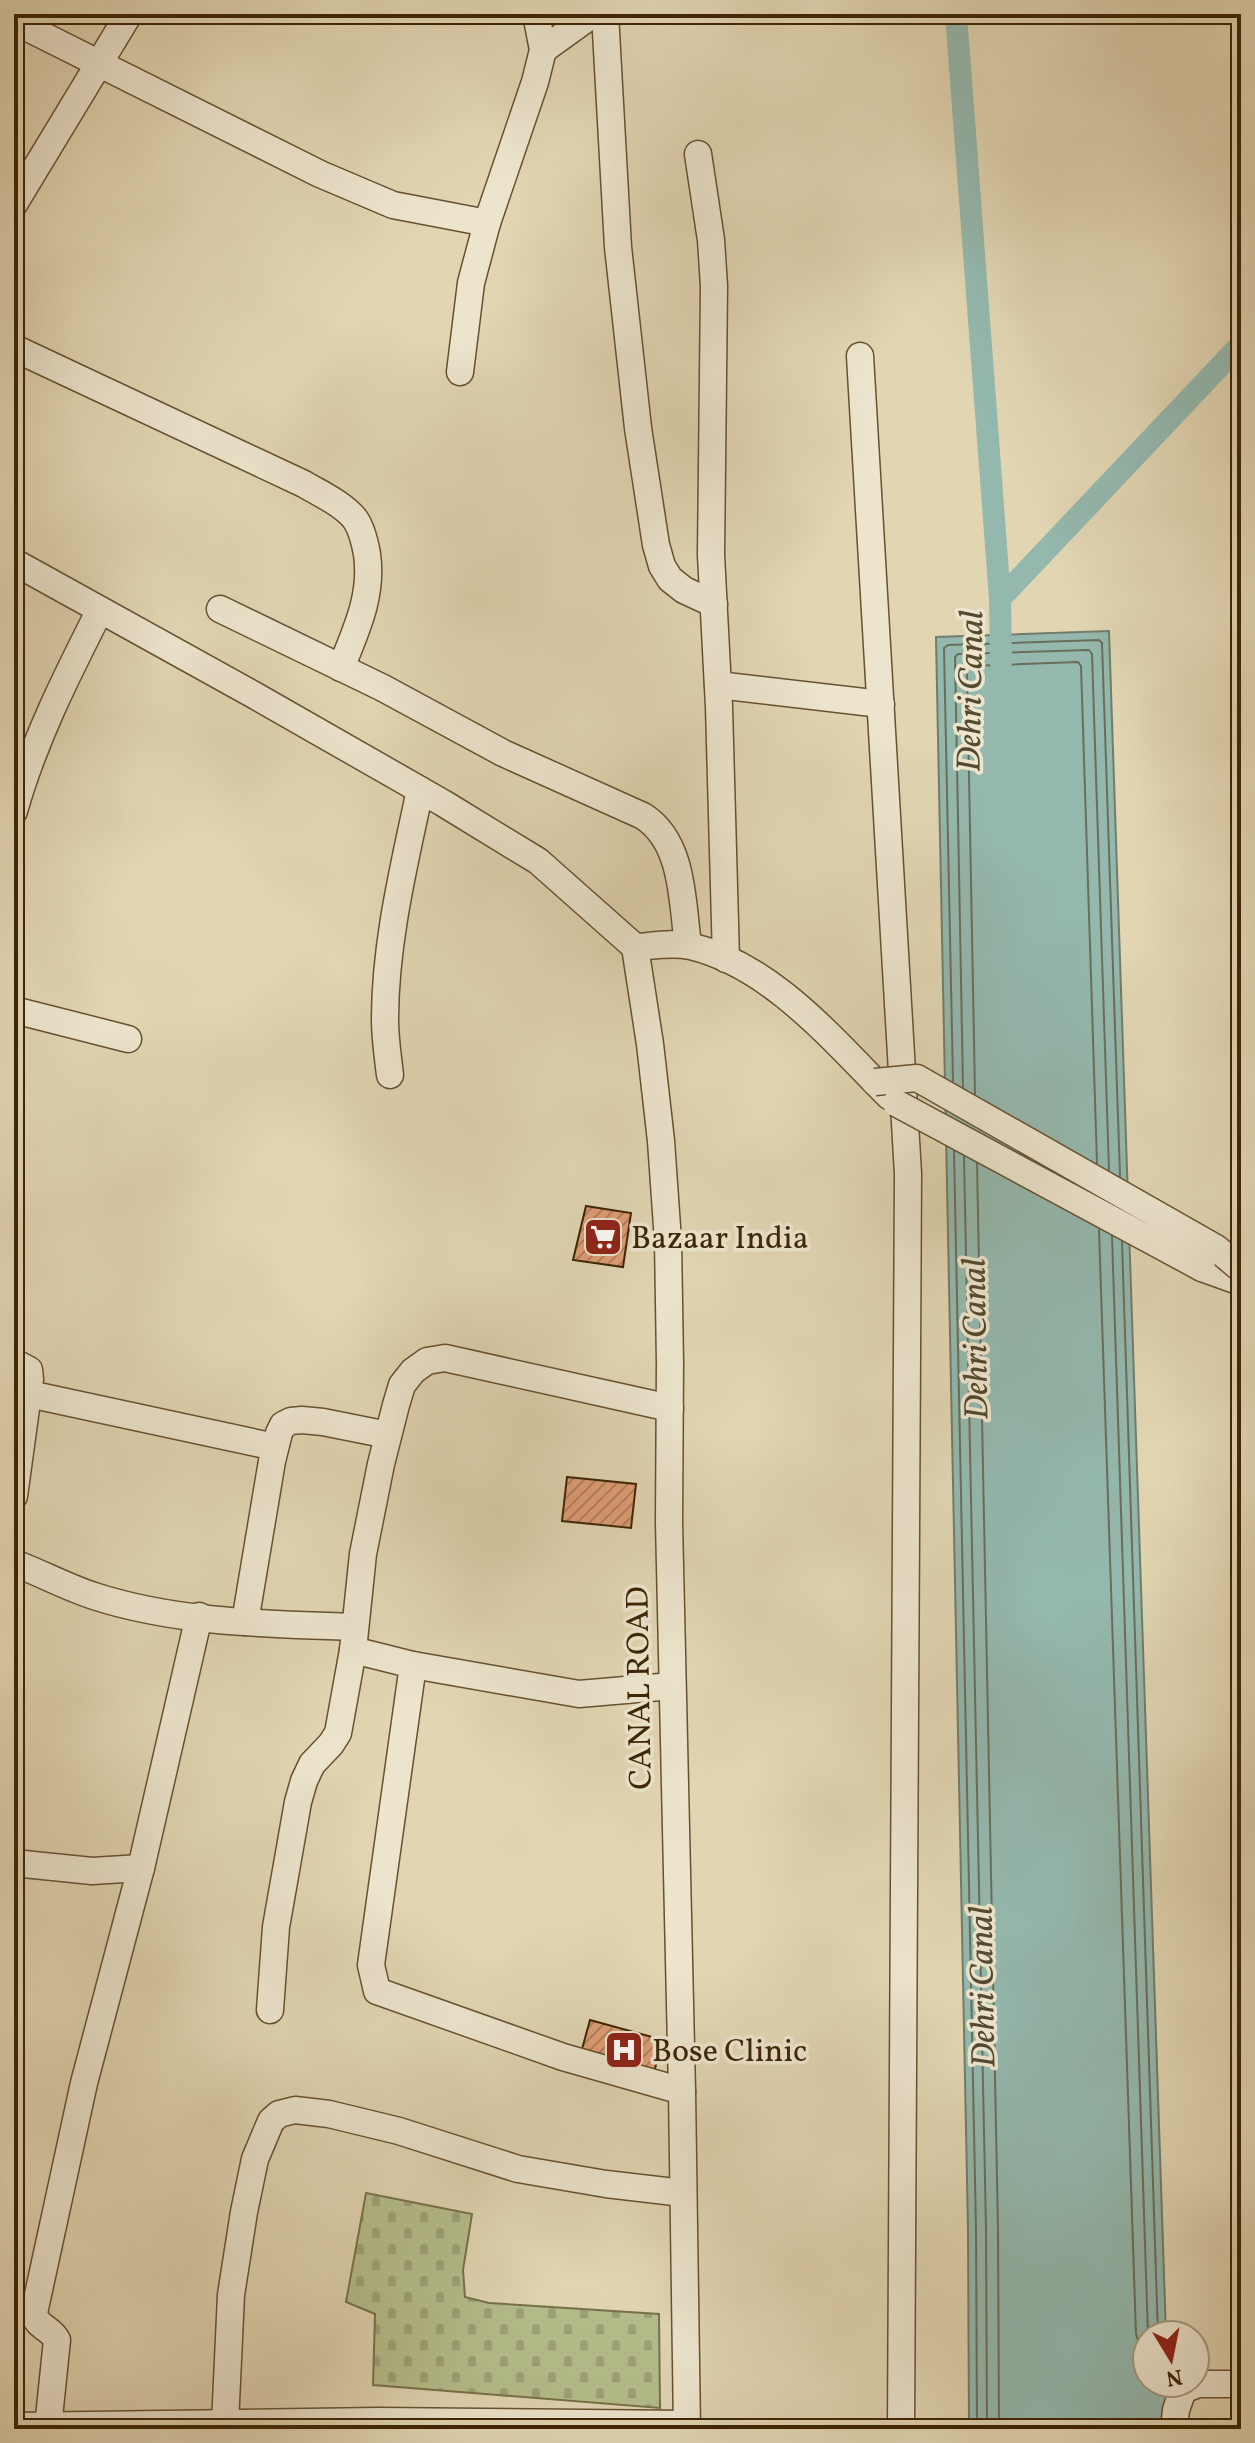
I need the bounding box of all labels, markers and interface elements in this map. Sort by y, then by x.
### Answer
water label: Dehri Canal [948,610,997,772]
supermarket icon: Bazaar India [582,1216,624,1258]
place label: Bazaar India [631,1218,809,1262]
water label: Dehri Canal [953,1258,1002,1420]
street label: CANAL ROAD [617,1586,665,1790]
water label: Dehri Canal [960,1906,1009,2068]
hospital icon: Bose Clinic [603,2029,645,2071]
place label: Bose Clinic [652,2031,807,2075]
north arrow [1131,2319,1211,2399]
text: N [1163,2360,1185,2393]

